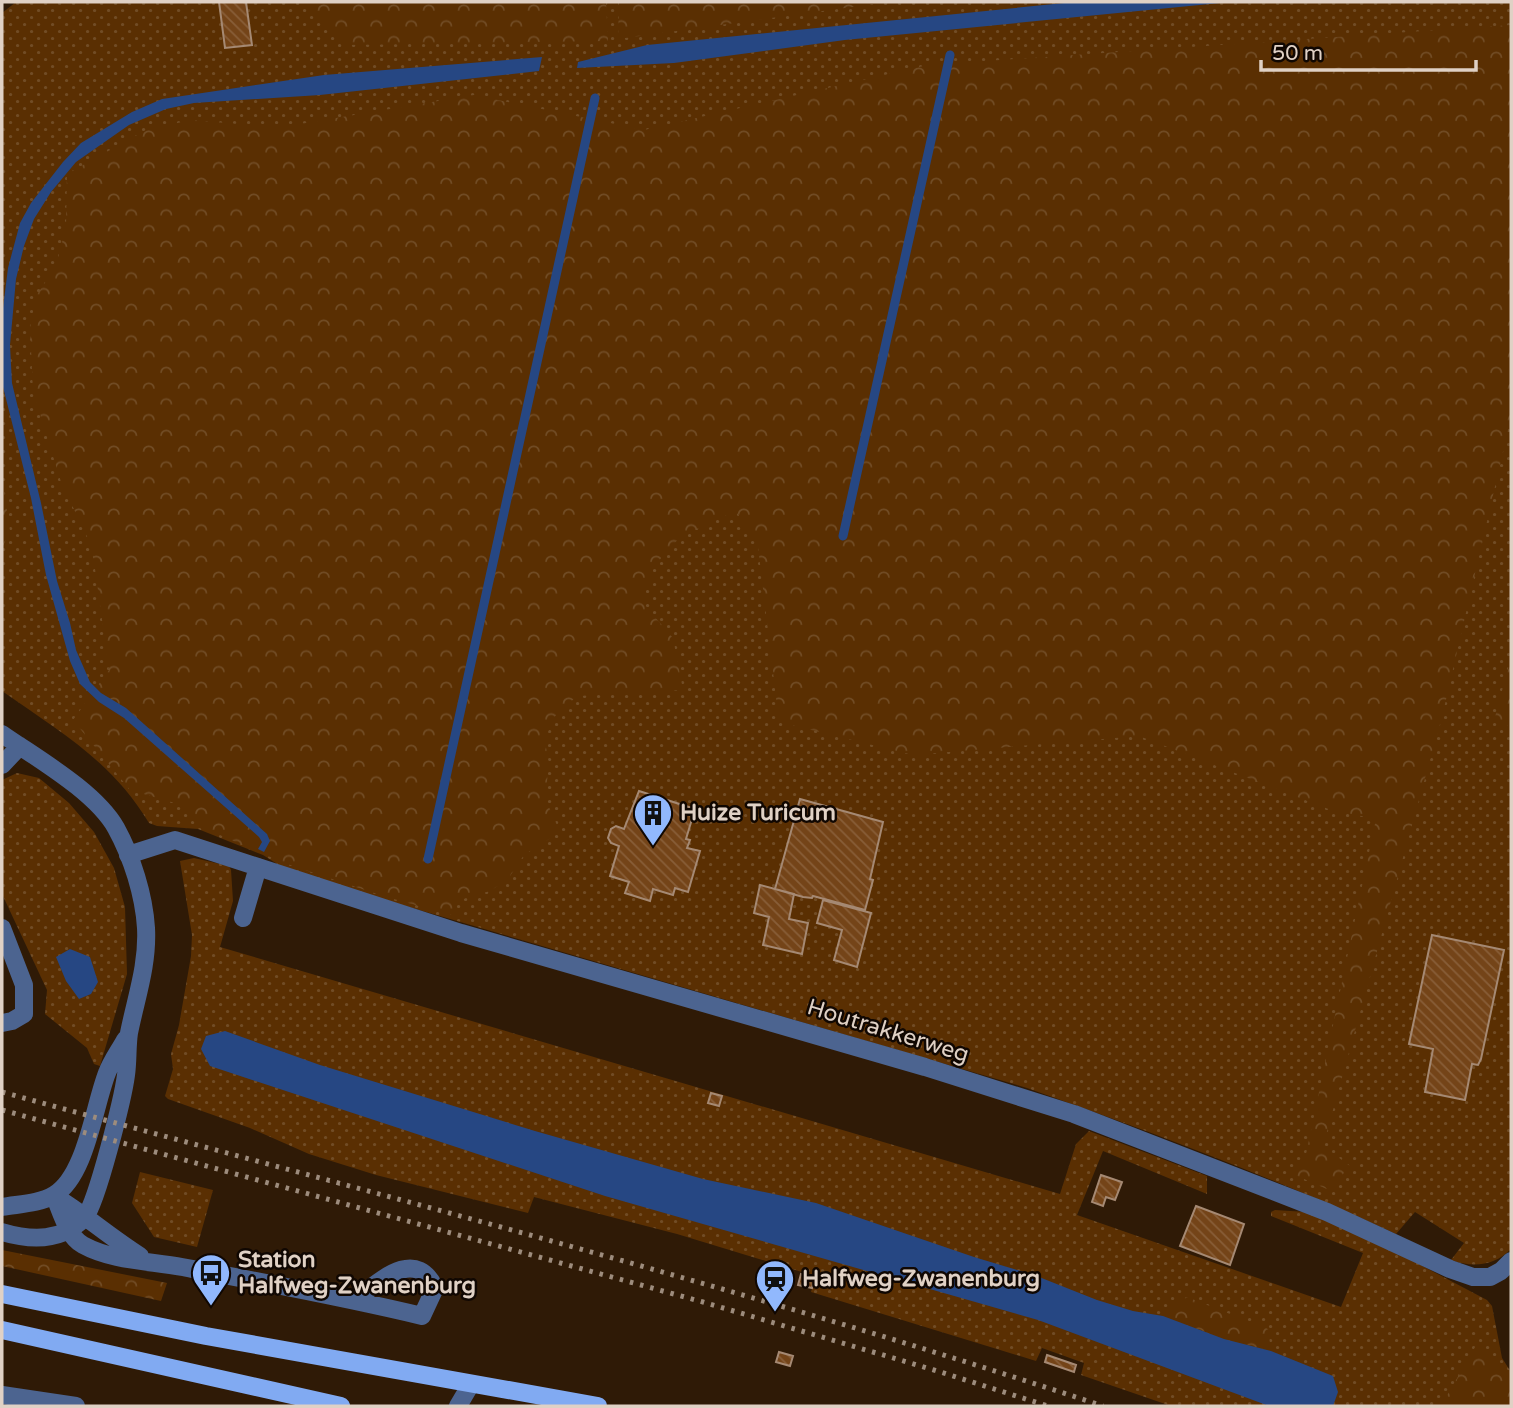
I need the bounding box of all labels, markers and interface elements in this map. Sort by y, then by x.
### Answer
scale bar [1261,28,1476,72]
text: 50 m [1272,41,1323,66]
building icon: Huize Turicum [632,792,674,847]
place label: Huize Turicum [680,799,836,827]
street label: Houtrakkerweg [804,993,972,1069]
place label: Station Halfweg-Zwanenburg [238,1246,476,1300]
bus stop icon: Station Halfweg-Zwanenburg [190,1252,232,1307]
station icon: Halfweg-Zwanenburg [754,1258,796,1313]
place label: Halfweg-Zwanenburg [802,1265,1040,1293]

